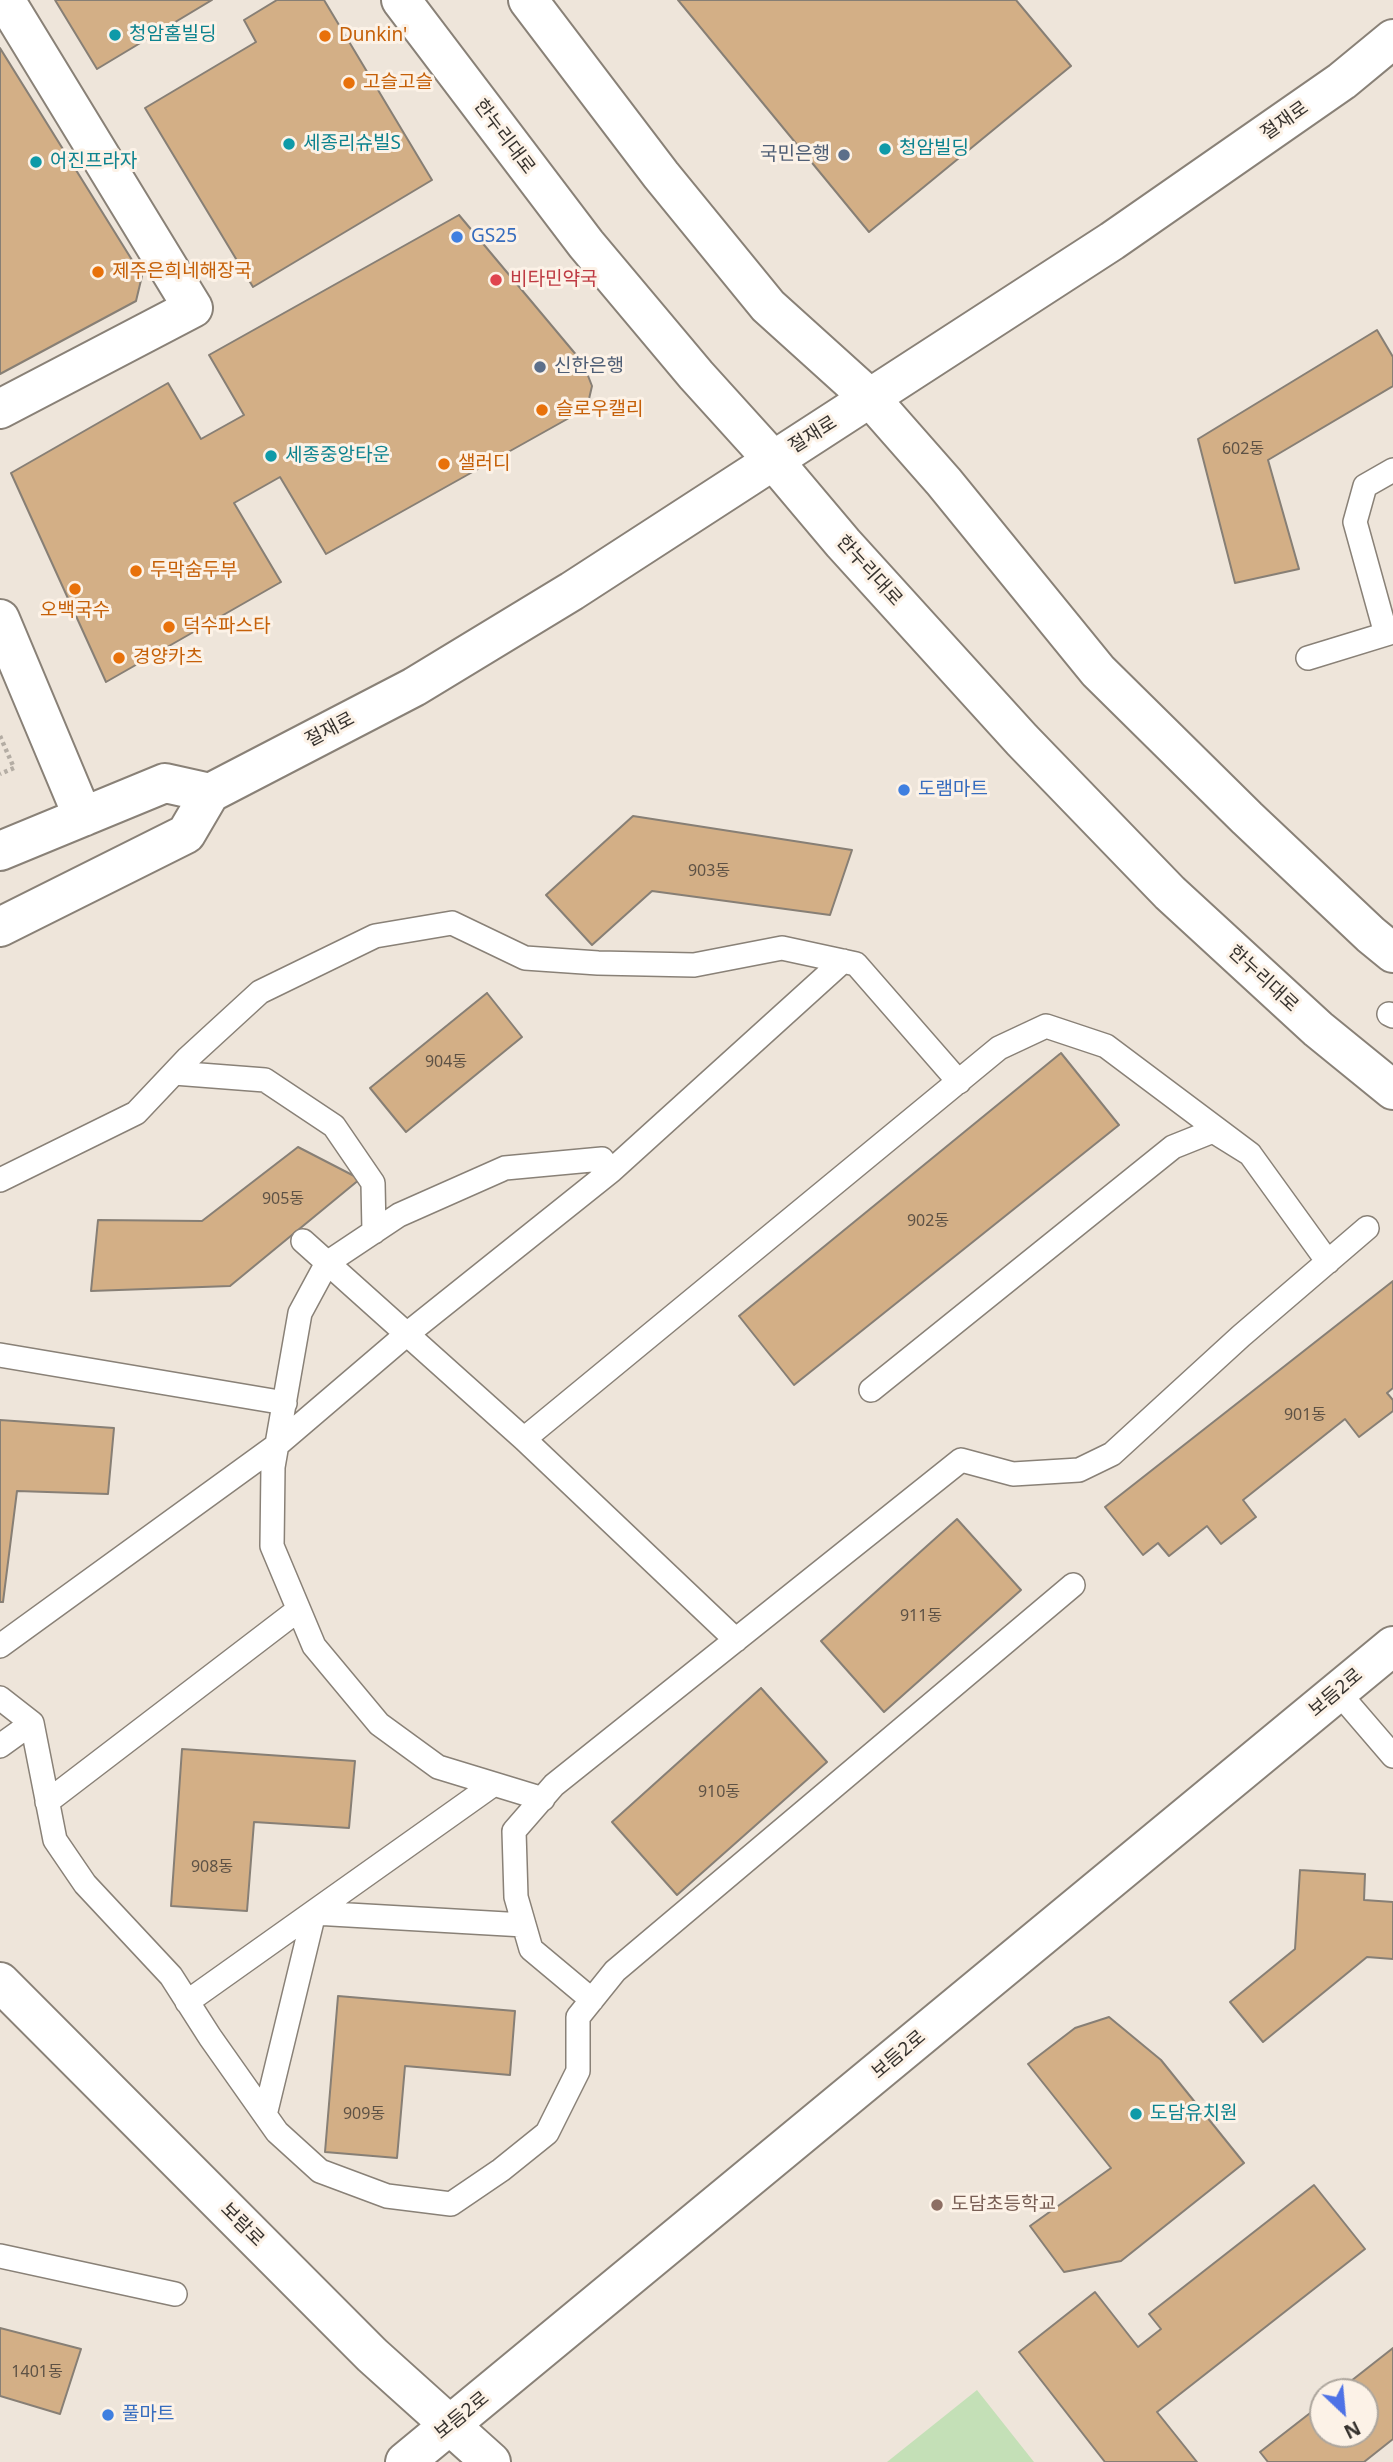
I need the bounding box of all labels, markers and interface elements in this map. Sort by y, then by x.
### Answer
place label: 청암홈빌딩 [129,24,216,46]
place label: Dunkin' [339,25,407,47]
marker: 청암홈빌딩 [107,27,123,43]
marker: Dunkin' [317,28,333,44]
place label: 고슬고슬 [363,72,433,94]
marker: 고슬고슬 [341,75,357,91]
street label: 한누리대로 [469,95,539,179]
street label: 절재로 [1257,97,1313,145]
place label: 세종리슈빌S [303,133,401,155]
marker: 세종리슈빌S [281,136,297,152]
place label: 청암빌딩 [899,138,969,160]
marker: 청암빌딩 [877,141,893,157]
place label: 국민은행 [760,144,830,166]
marker: 국민은행 [836,147,852,163]
place label: 어진프라자 [50,151,137,173]
marker: 어진프라자 [28,154,44,170]
place label: GS25 [471,226,517,248]
marker: GS25 [449,229,465,245]
place label: 제주은희네해장국 [112,261,252,283]
marker: 제주은희네해장국 [90,264,106,280]
place label: 비타민약국 [510,269,597,291]
marker: 비타민약국 [488,272,504,288]
place label: 신한은행 [554,356,624,378]
marker: 신한은행 [532,359,548,375]
place label: 슬로우캘리 [556,399,643,421]
marker: 슬로우캘리 [534,402,550,418]
street label: 절재로 [785,411,841,459]
house number: 602동 [1222,439,1264,459]
place label: 세종중앙타운 [285,445,390,467]
marker: 세종중앙타운 [263,448,279,464]
place label: 샐러디 [458,453,510,475]
marker: 샐러디 [436,456,452,472]
street label: 한누리대로 [831,531,907,611]
place label: 두막숨두부 [150,560,237,582]
marker: 두막숨두부 [128,563,144,579]
marker: 오백국수 [67,581,83,597]
place label: 오백국수 [40,600,110,622]
place label: 덕수파스타 [183,616,270,638]
marker: 덕수파스타 [161,619,177,635]
place label: 경양카츠 [133,647,203,669]
marker: 경양카츠 [111,650,127,666]
street label: 절재로 [301,708,359,752]
place label: 도램마트 [918,779,988,801]
marker: 도램마트 [896,782,912,798]
house number: 903동 [688,861,730,881]
street label: 한누리대로 [1223,941,1303,1017]
house number: 904동 [425,1052,467,1072]
house number: 905동 [262,1189,304,1209]
house number: 902동 [907,1211,949,1231]
house number: 901동 [1284,1405,1326,1425]
house number: 911동 [900,1606,942,1626]
street label: 보듬2로 [1304,1664,1368,1722]
house number: 910동 [698,1782,740,1802]
house number: 908동 [191,1857,233,1877]
street label: 보듬2로 [867,2026,931,2084]
place label: 도담유치원 [1150,2103,1237,2125]
house number: 909동 [343,2104,385,2124]
marker: 도담유치원 [1128,2106,1144,2122]
place label: 도담초등학교 [951,2194,1056,2216]
marker: 도담초등학교 [929,2197,945,2213]
street label: 보람로 [215,2198,269,2252]
house number: 1401동 [11,2362,63,2382]
north arrow [1309,2378,1379,2448]
street label: 보듬2로 [430,2387,494,2445]
place label: 풀마트 [122,2404,174,2426]
marker: 풀마트 [100,2407,116,2423]
text: N [1340,2415,1365,2445]

